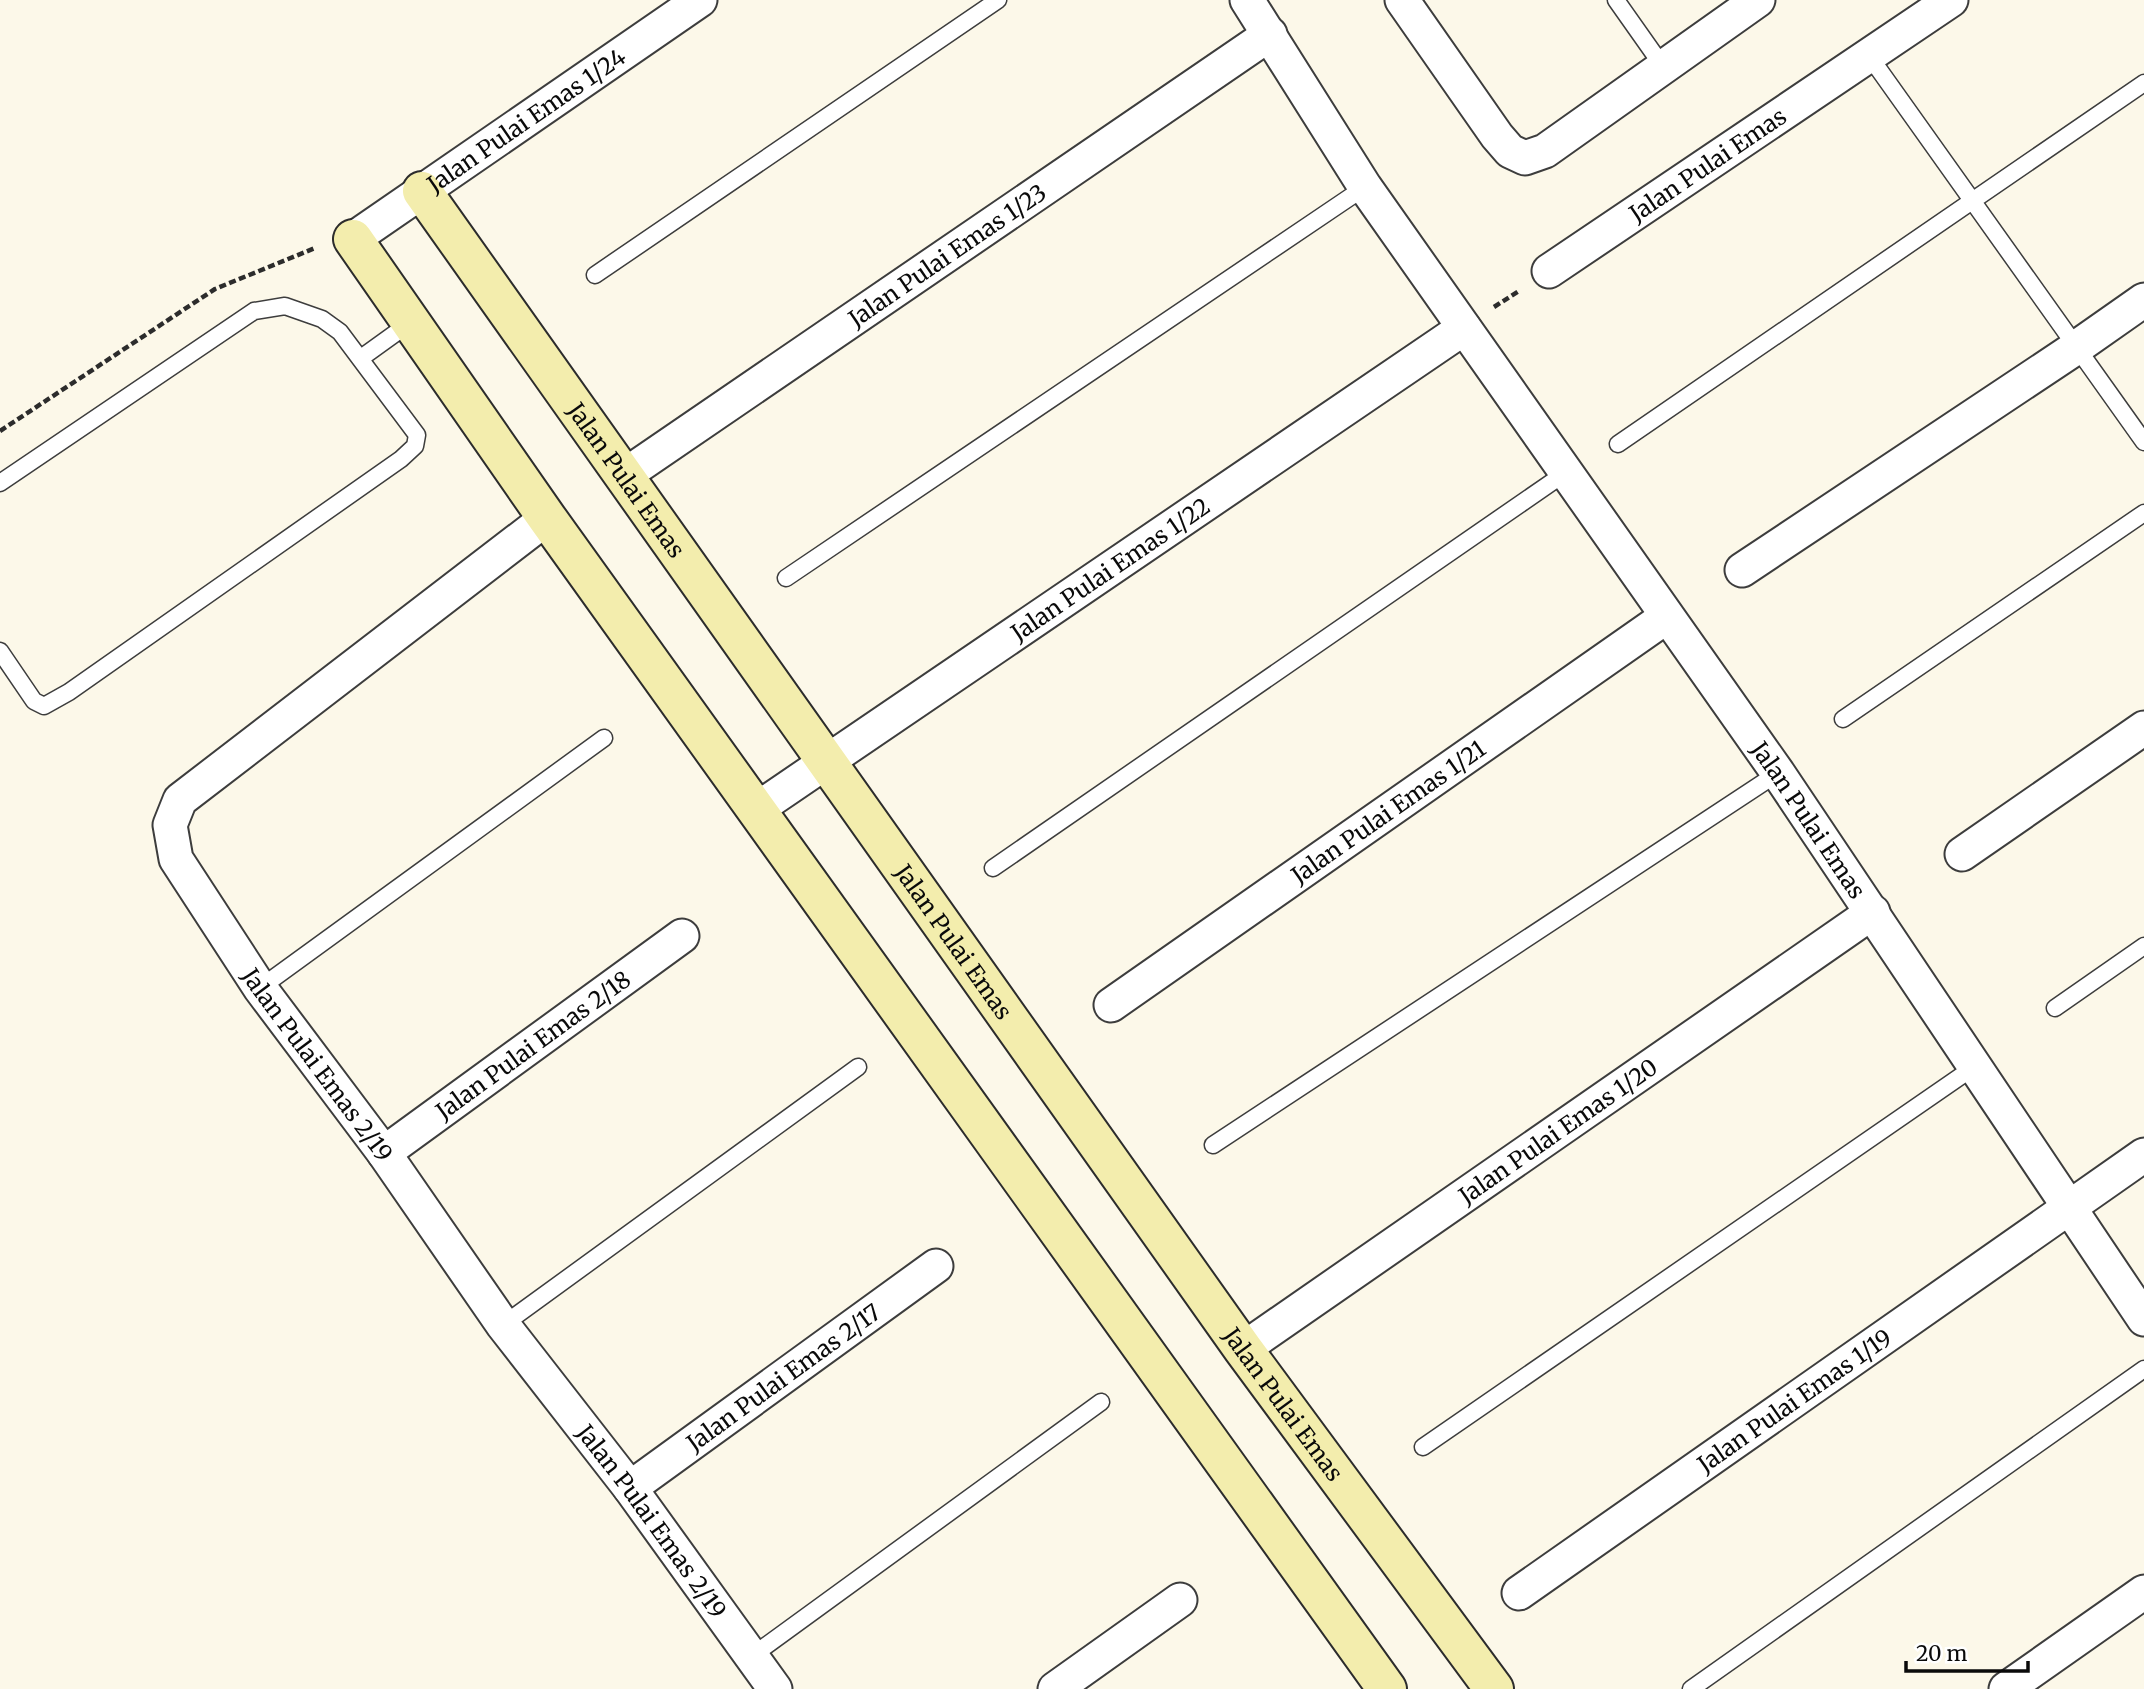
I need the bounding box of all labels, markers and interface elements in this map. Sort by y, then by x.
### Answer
street label: Jalan Pulai Emas 1/24 [420,41,631,199]
street label: Jalan Pulai Emas [1622,101,1791,228]
street label: Jalan Pulai Emas 1/23 [842,177,1051,333]
street label: Jalan Pulai Emas [561,396,692,563]
street label: Jalan Pulai Emas 1/22 [1004,491,1215,647]
street label: Jalan Pulai Emas 1/21 [1284,733,1491,890]
street label: Jalan Pulai Emas [1745,735,1872,904]
street label: Jalan Pulai Emas [889,858,1019,1025]
street label: Jalan Pulai Emas 2/19 [236,962,399,1167]
street label: Jalan Pulai Emas 2/18 [429,964,636,1126]
street label: Jalan Pulai Emas 1/20 [1452,1052,1663,1210]
street label: Jalan Pulai Emas 2/17 [680,1297,886,1458]
street label: Jalan Pulai Emas [1217,1321,1350,1486]
street label: Jalan Pulai Emas 1/19 [1691,1322,1897,1479]
street label: Jalan Pulai Emas 2/19 [571,1417,733,1623]
scale bar [1906,1630,2028,1674]
text: 20 m [1916,1640,1968,1667]

